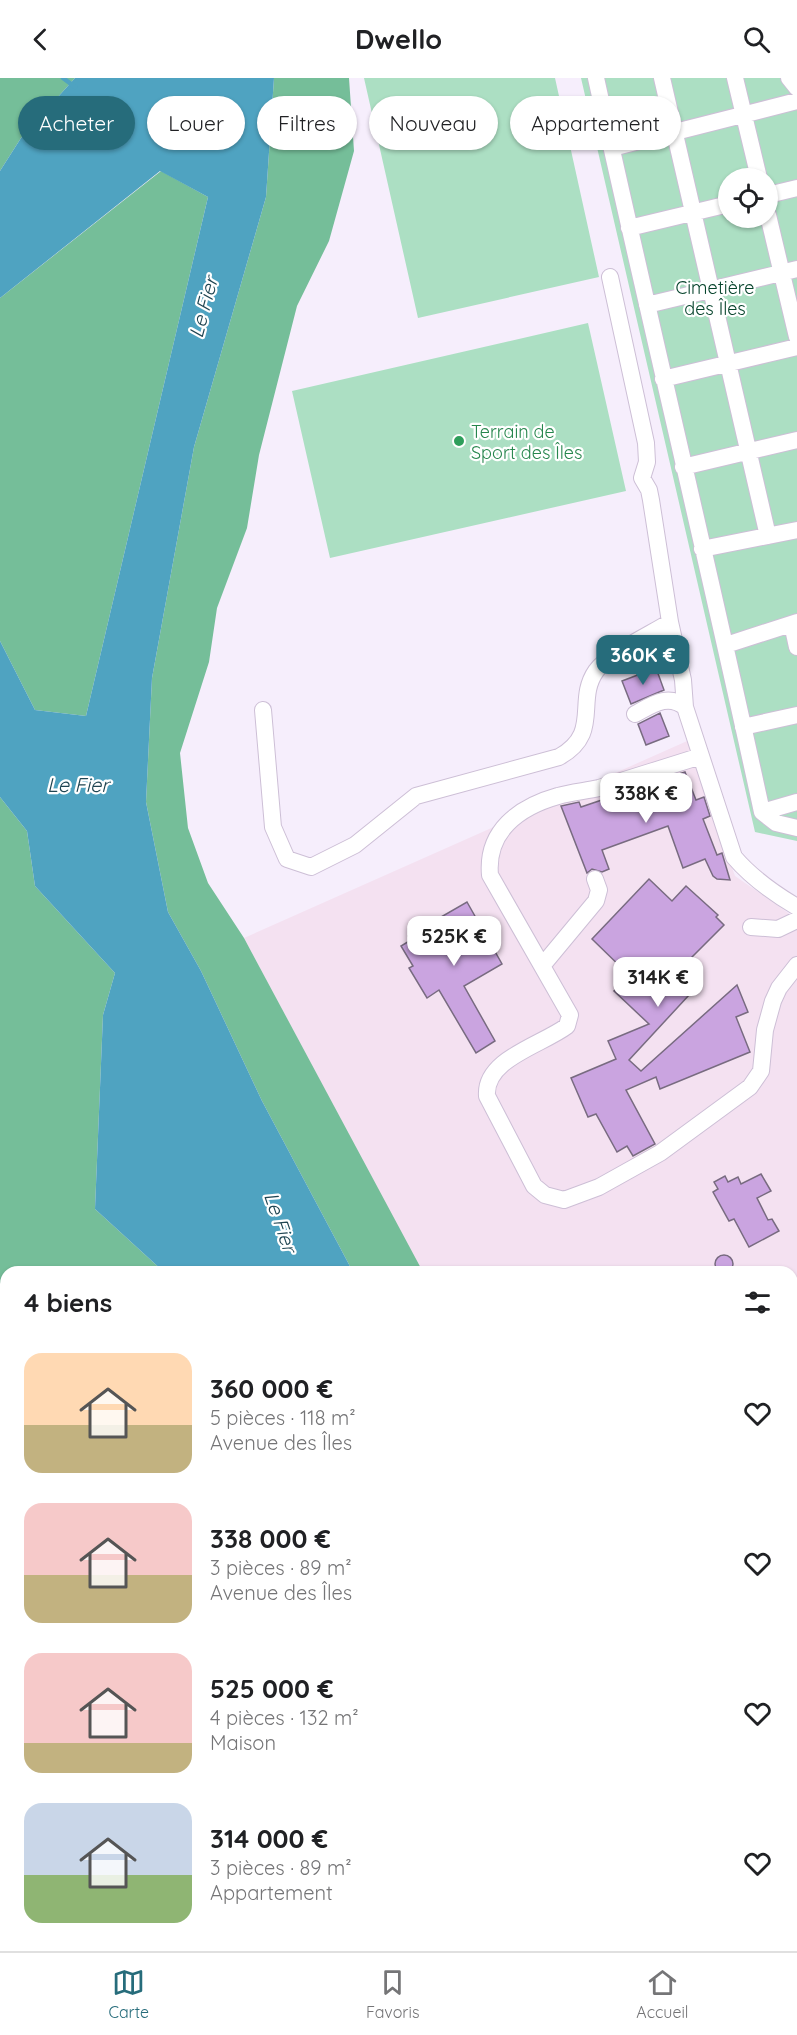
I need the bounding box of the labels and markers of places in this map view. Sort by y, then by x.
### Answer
place label: Terrain de Sport des Îles [471,420,582,464]
marker: Terrain de Sport des Îles [452,434,466,448]
pin: 360K € [594,635,692,686]
pin: 338K € [597,773,695,824]
pin: 525K € [405,916,503,967]
pin: 314K € [609,957,707,1008]

